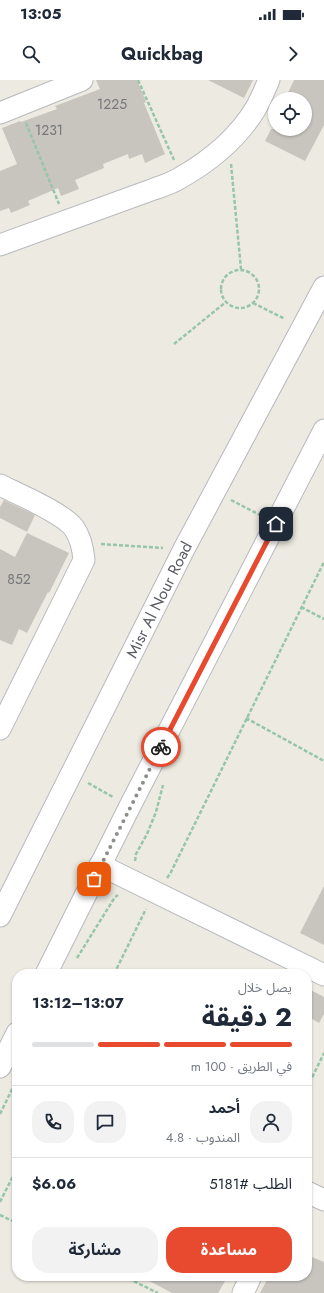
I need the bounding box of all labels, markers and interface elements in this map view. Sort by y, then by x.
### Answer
text: 13:05 [20,3,61,25]
text: Quickbag [121,41,203,67]
icon: search [20,43,42,65]
icon: forward [282,43,304,65]
map controls [268,92,312,136]
button: locate [268,92,312,136]
house number: 1225 [97,94,127,114]
house number: 1231 [35,120,63,140]
pin [259,507,293,541]
icon: home [265,513,287,535]
street label: Misr Al Nour Road [120,538,198,662]
house number: 852 [7,569,31,589]
courier [141,727,181,767]
icon: bike [150,736,172,758]
pin [77,862,111,896]
icon: bag [83,868,105,890]
text: يصل خلال [238,978,292,997]
text: 13:07–13:12 [32,992,124,1014]
text: 2 دقيقة [202,998,292,1036]
text: في الطريق · 100 m [191,1057,292,1076]
text: أحمد [209,1097,240,1119]
button: phone [32,1101,74,1143]
button: chat [84,1101,126,1143]
button: person [250,1101,292,1143]
text: المندوب · 4.8 [166,1128,240,1147]
text: $6.06 [32,1173,76,1195]
text: الطلب #5181 [209,1173,292,1195]
button: مشاركة [32,1227,158,1273]
button: مساعدة [166,1227,292,1273]

